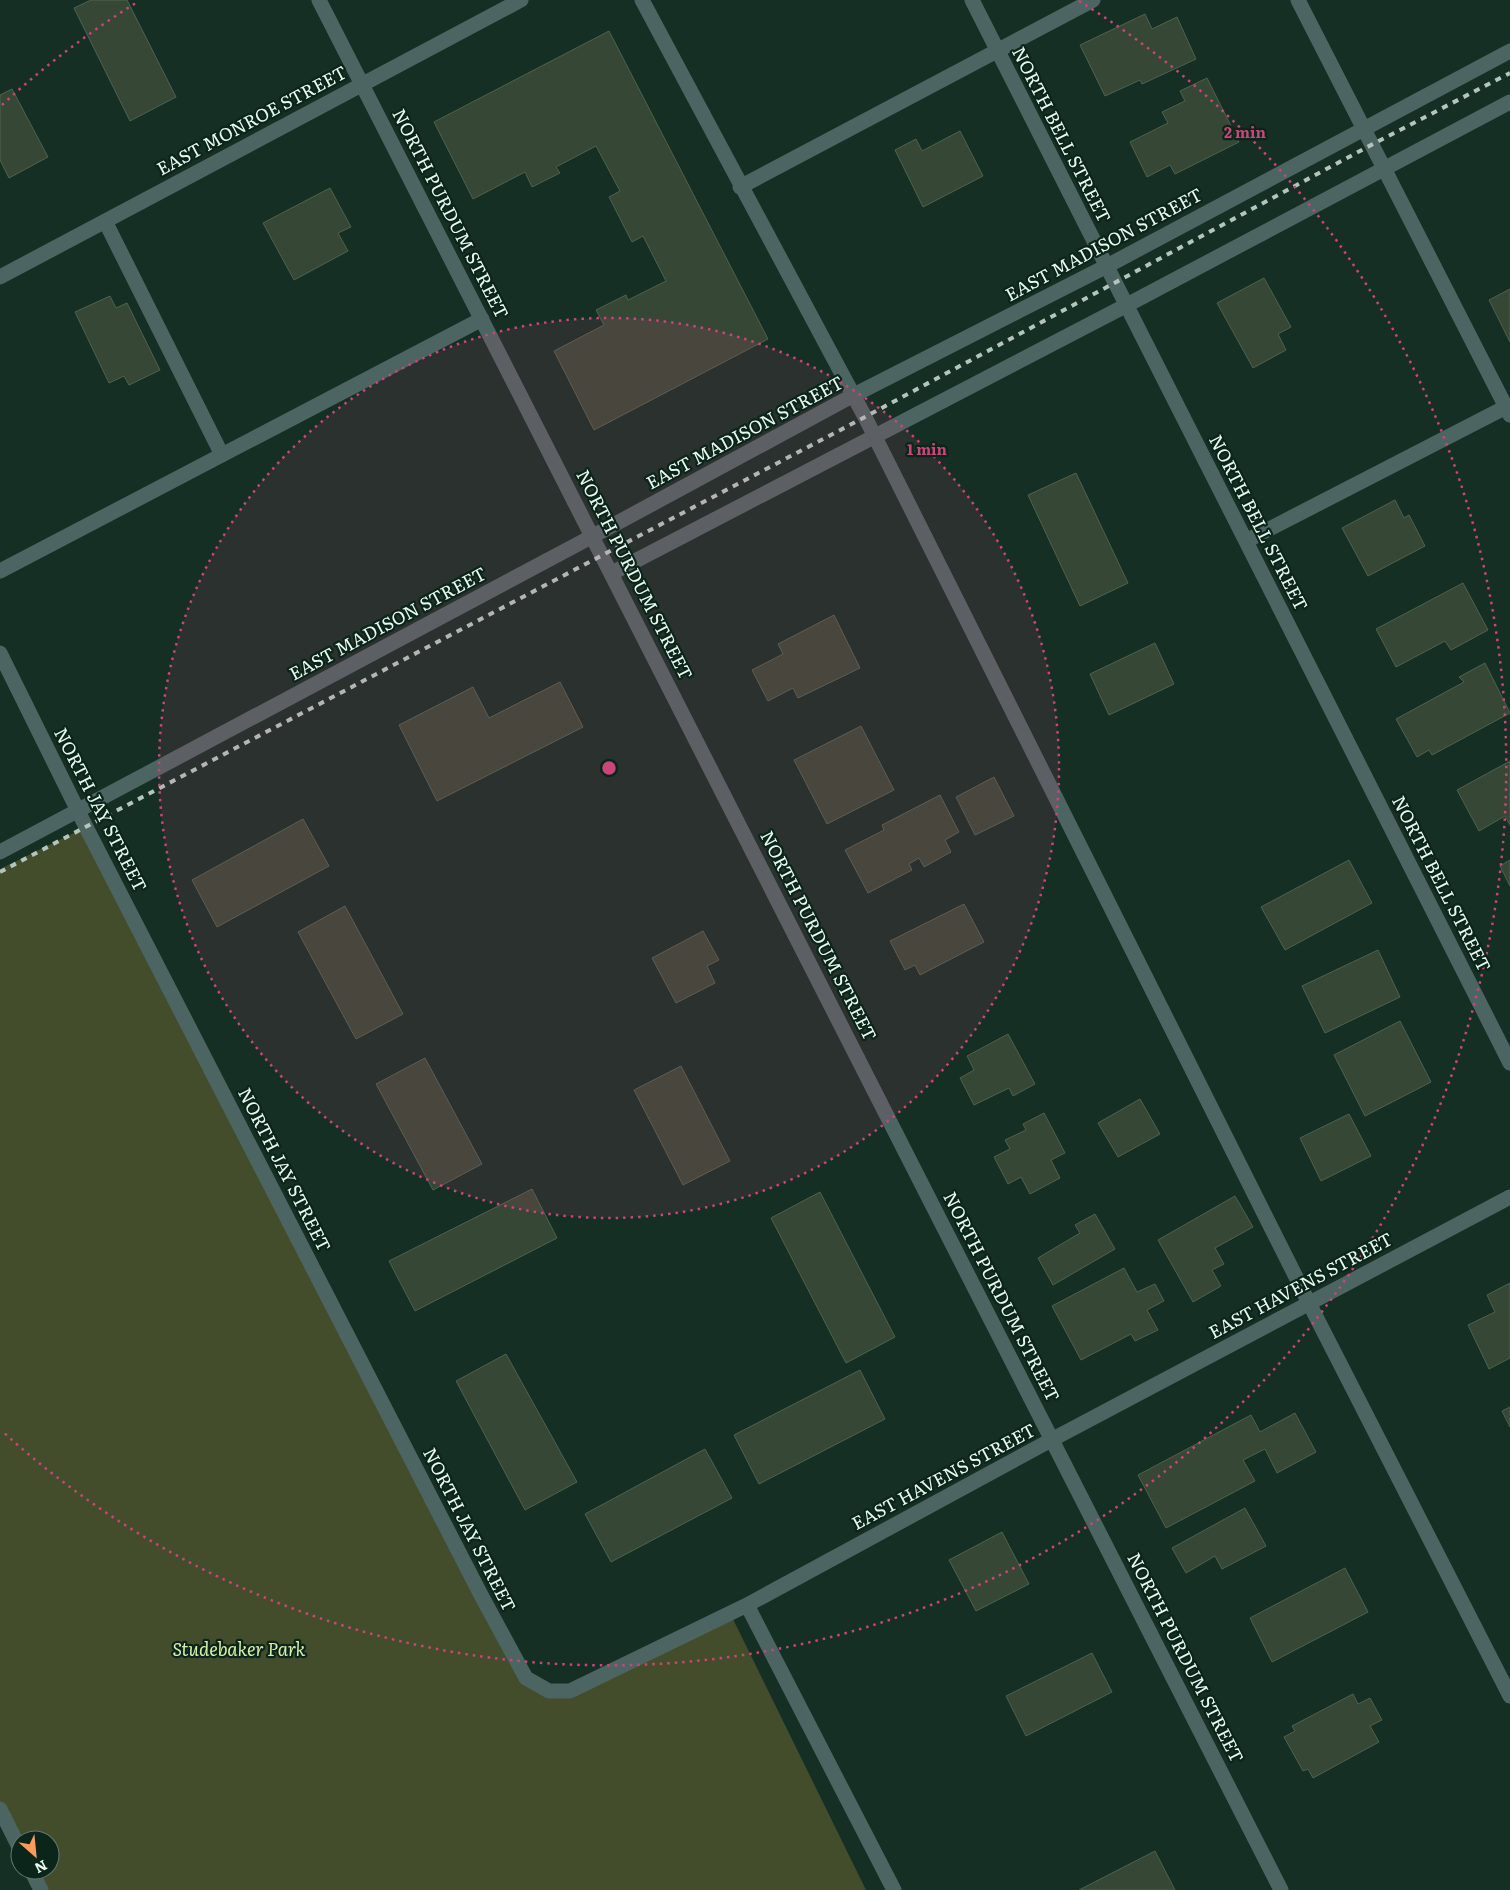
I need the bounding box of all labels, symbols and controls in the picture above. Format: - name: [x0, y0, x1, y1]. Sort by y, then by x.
- street label: NORTH BELL STREET: [1006, 42, 1118, 227]
- street label: EAST MONROE STREET: [151, 58, 351, 181]
- street label: NORTH PURDUM STREET: [386, 103, 516, 323]
- text: 2 min: [1224, 120, 1267, 143]
- street label: EAST MADISON STREET: [1000, 180, 1207, 307]
- street label: EAST MADISON STREET: [641, 368, 848, 495]
- street label: NORTH BELL STREET: [1203, 430, 1315, 615]
- text: 1 min: [907, 437, 948, 460]
- street label: NORTH PURDUM STREET: [570, 464, 700, 684]
- street label: EAST MADISON STREET: [284, 559, 491, 686]
- street label: NORTH JAY STREET: [48, 723, 154, 896]
- centre of rings: [600, 759, 618, 777]
- street label: NORTH BELL STREET: [1386, 791, 1498, 976]
- street label: NORTH PURDUM STREET: [754, 825, 884, 1045]
- street label: NORTH JAY STREET: [232, 1083, 338, 1256]
- street label: NORTH PURDUM STREET: [937, 1186, 1067, 1406]
- street label: EAST HAVENS STREET: [1203, 1225, 1397, 1345]
- street label: EAST HAVENS STREET: [846, 1416, 1040, 1536]
- street label: NORTH JAY STREET: [417, 1443, 523, 1616]
- street label: NORTH PURDUM STREET: [1121, 1547, 1251, 1767]
- park label: Studebaker Park: [173, 1635, 306, 1662]
- north arrow: [10, 1830, 60, 1880]
- text: N: [31, 1856, 51, 1879]

